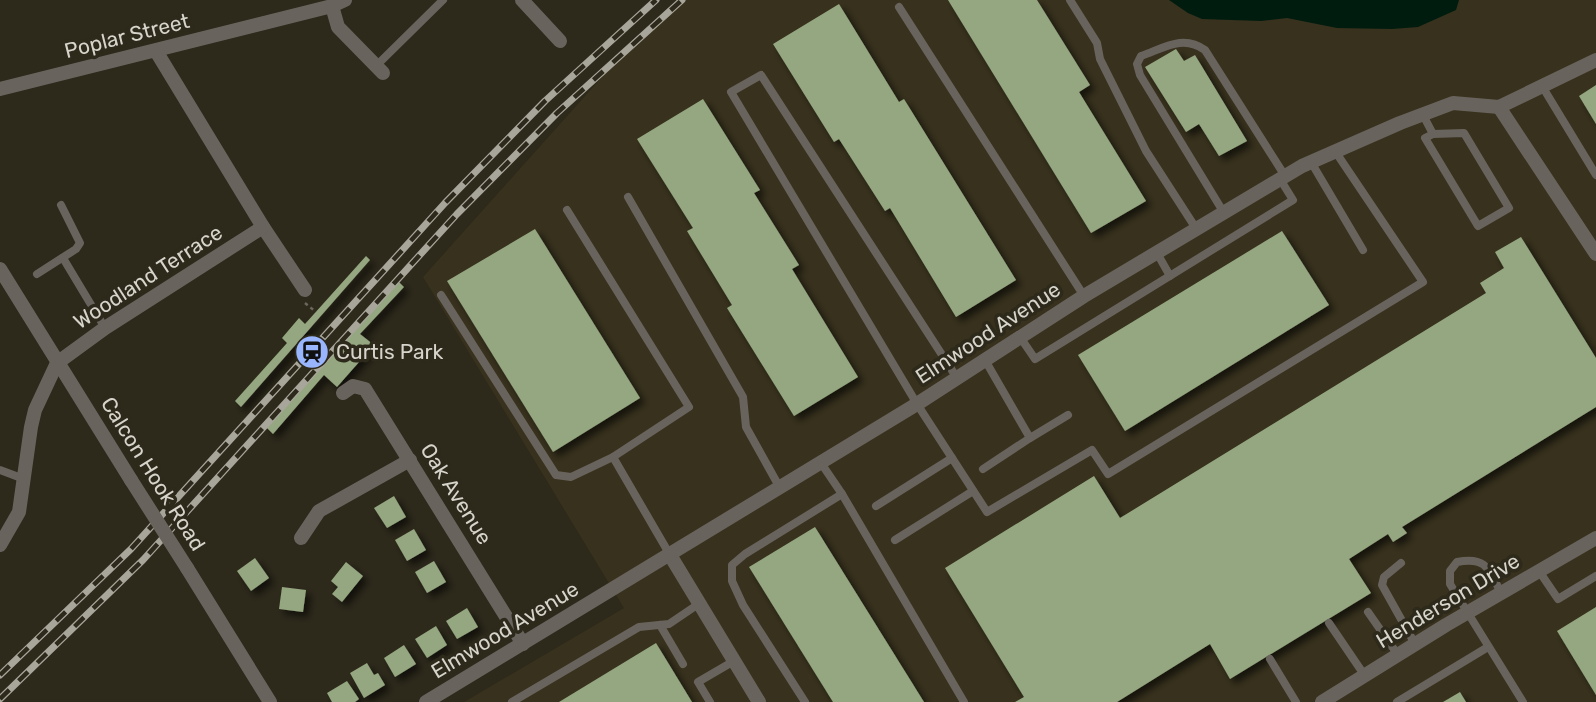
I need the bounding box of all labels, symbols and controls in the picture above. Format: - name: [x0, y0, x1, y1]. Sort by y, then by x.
- street label: Poplar Street: [62, 8, 192, 63]
- street label: Woodland Terrace: [69, 219, 227, 334]
- street label: Elmwood Avenue: [911, 276, 1065, 389]
- station icon: Curtis Park: [293, 333, 331, 371]
- place label: Curtis Park: [336, 339, 444, 364]
- street label: Calcon Hook Road: [96, 392, 211, 555]
- street label: Oak Avenue: [415, 439, 497, 549]
- street label: Henderson Drive: [1371, 548, 1524, 653]
- street label: Elmwood Avenue: [426, 576, 583, 683]

